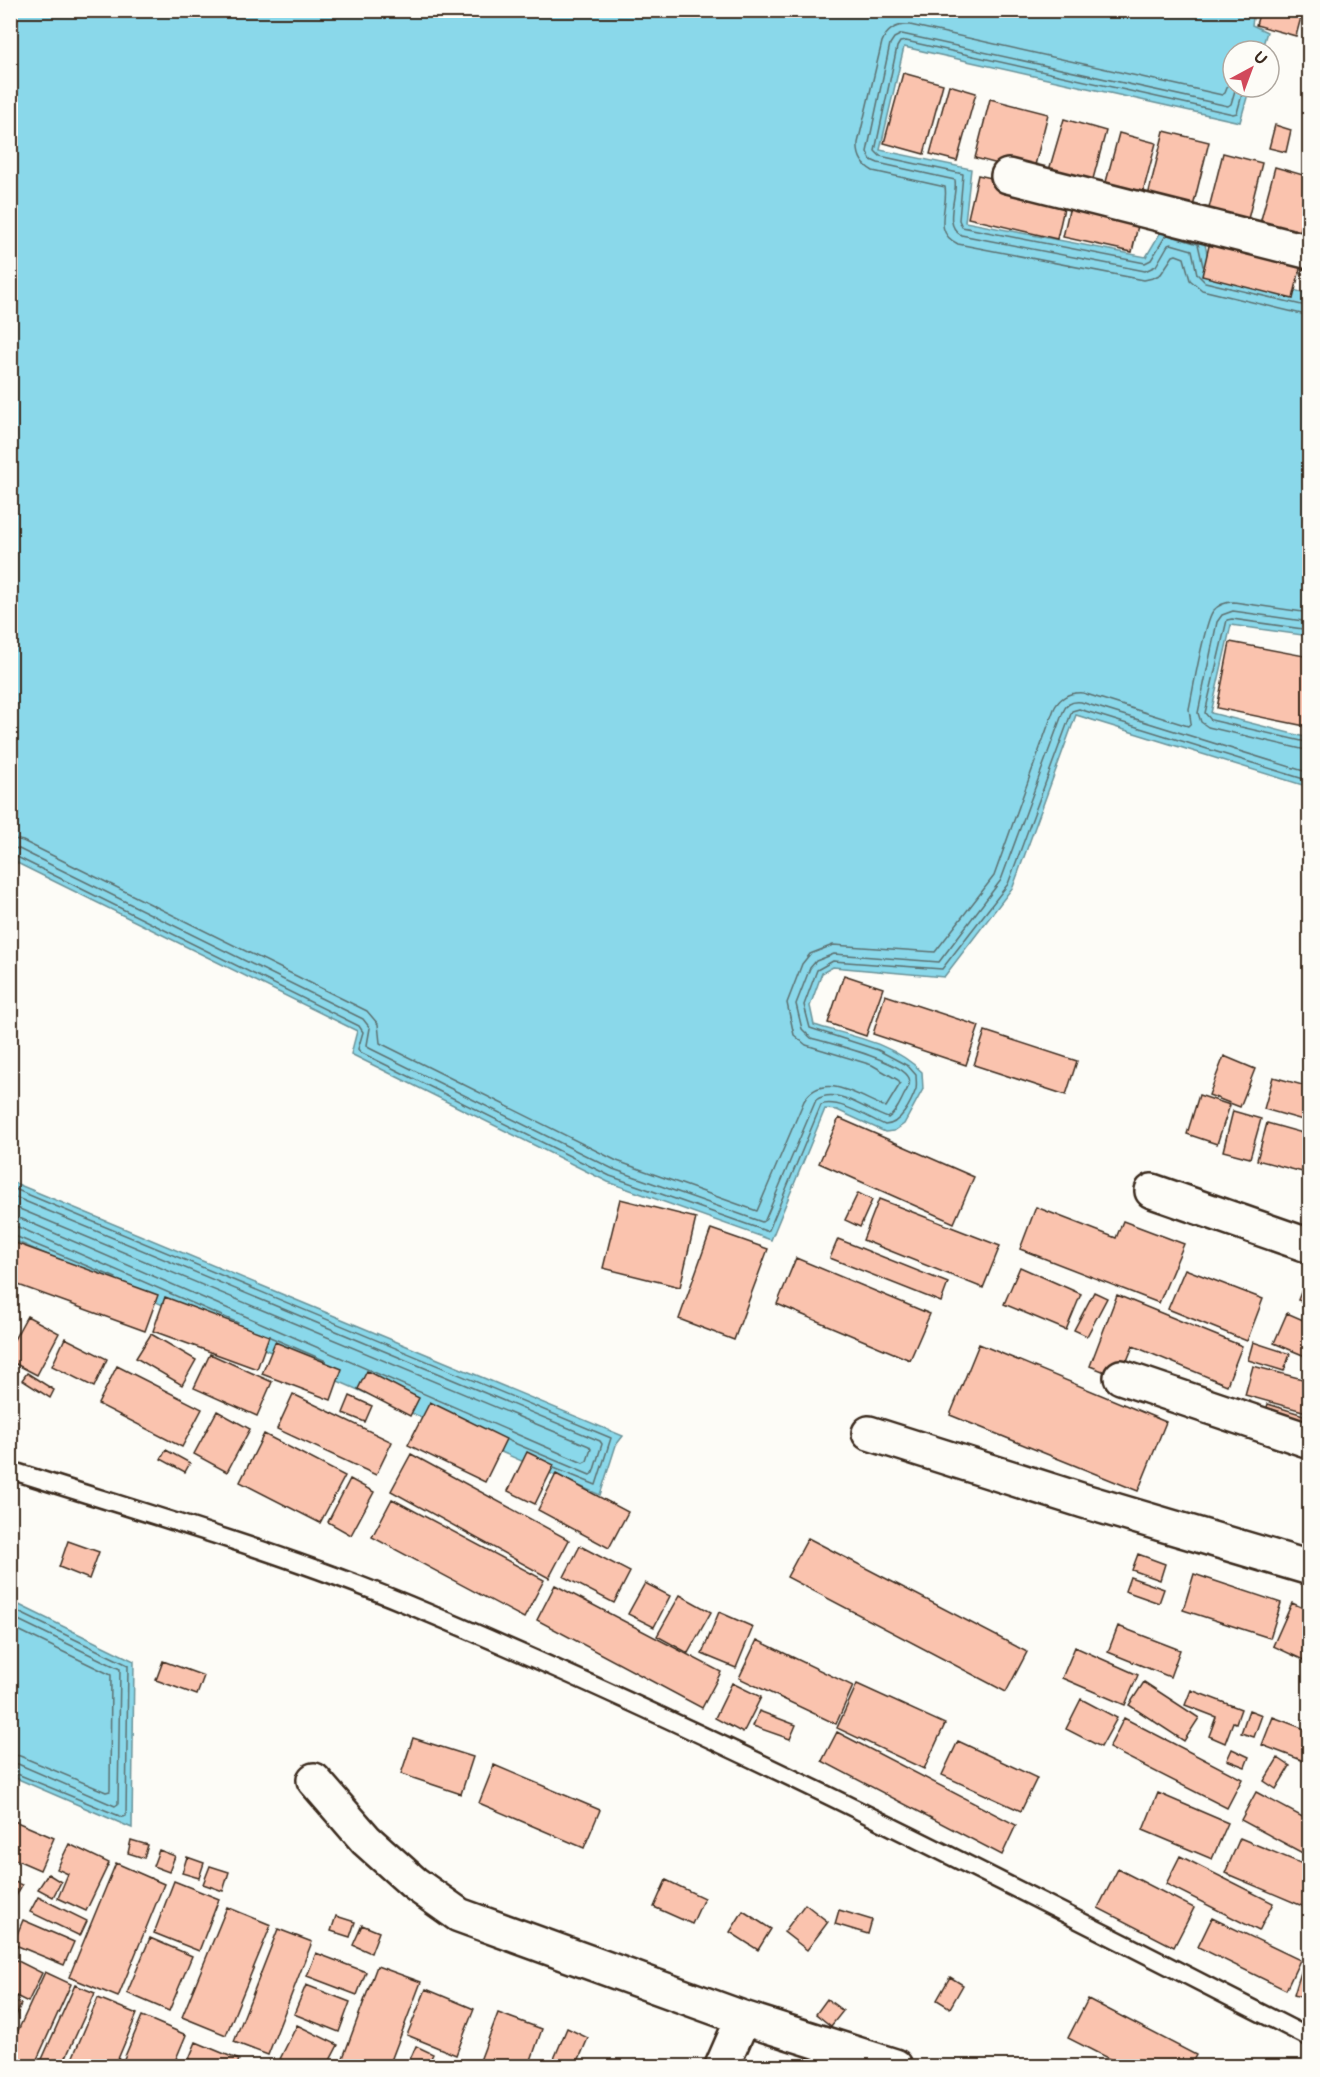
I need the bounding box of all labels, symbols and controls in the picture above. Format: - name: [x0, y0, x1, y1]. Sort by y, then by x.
- north arrow: [1221, 39, 1281, 99]
- text: U: [1249, 48, 1270, 70]

